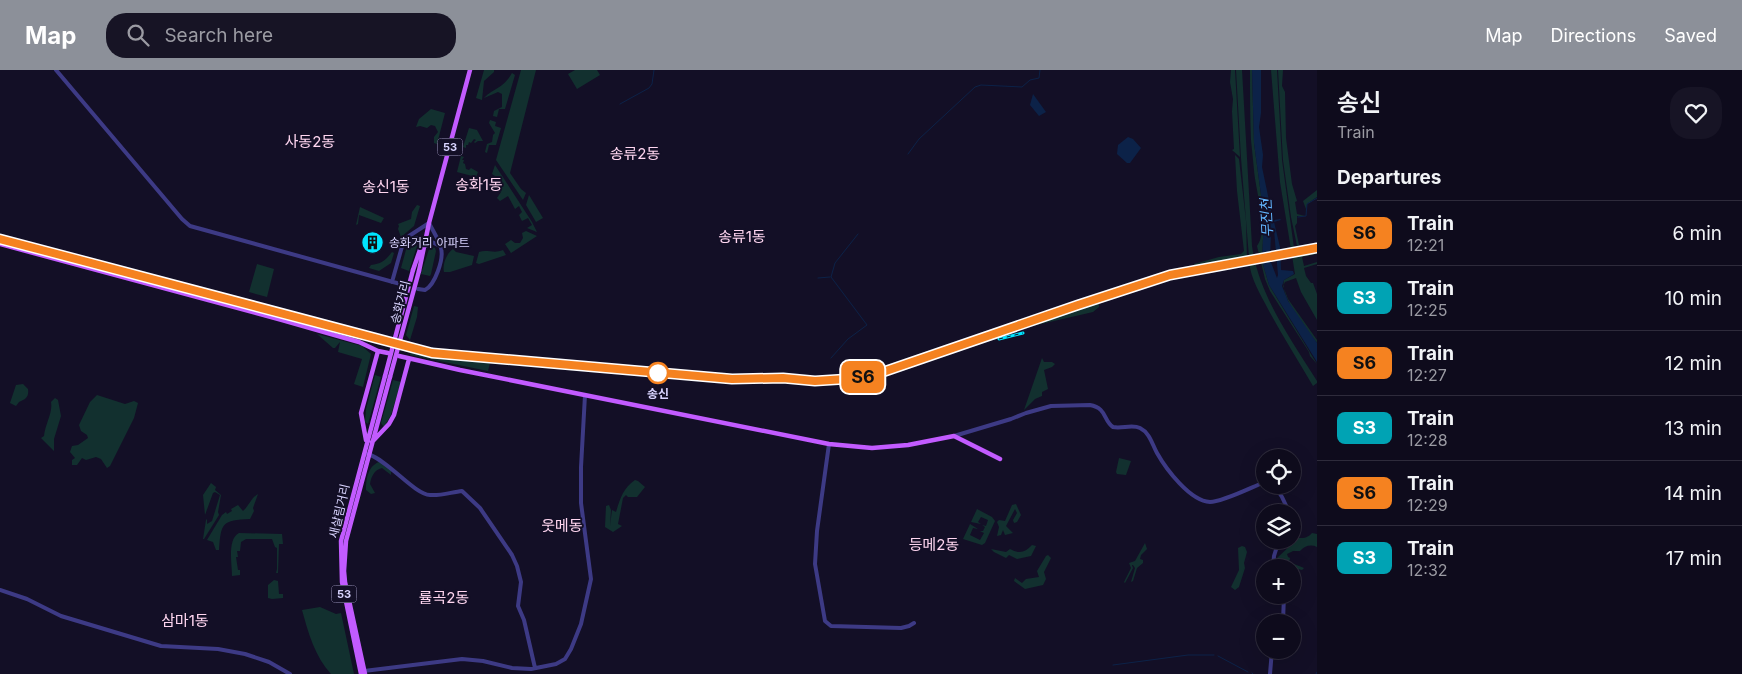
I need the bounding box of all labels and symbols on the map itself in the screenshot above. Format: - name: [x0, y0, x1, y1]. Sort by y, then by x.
- district label: 사동2동: [285, 132, 335, 151]
- road number: 53: [438, 138, 462, 156]
- district label: 송류2동: [610, 144, 660, 163]
- district label: 송화1동: [455, 175, 503, 194]
- district label: 송신1동: [362, 177, 410, 196]
- water label: 무진천: [1256, 197, 1275, 238]
- district label: 송류1동: [718, 227, 766, 246]
- building icon: 송화거리 아파트: [361, 230, 385, 254]
- place label: 송화거리 아파트: [389, 235, 470, 250]
- street label: 송화거리: [387, 279, 413, 325]
- line badge: S6: [840, 361, 886, 393]
- marker: 송신: [647, 362, 669, 384]
- place label: 송신: [647, 386, 669, 401]
- street label: 새살림거리: [325, 482, 353, 540]
- district label: 웃메동: [541, 516, 583, 535]
- district label: 등메2동: [909, 535, 959, 554]
- road number: 53: [332, 586, 356, 602]
- district label: 률곡2동: [419, 588, 469, 607]
- district label: 삼마1동: [161, 611, 209, 630]

